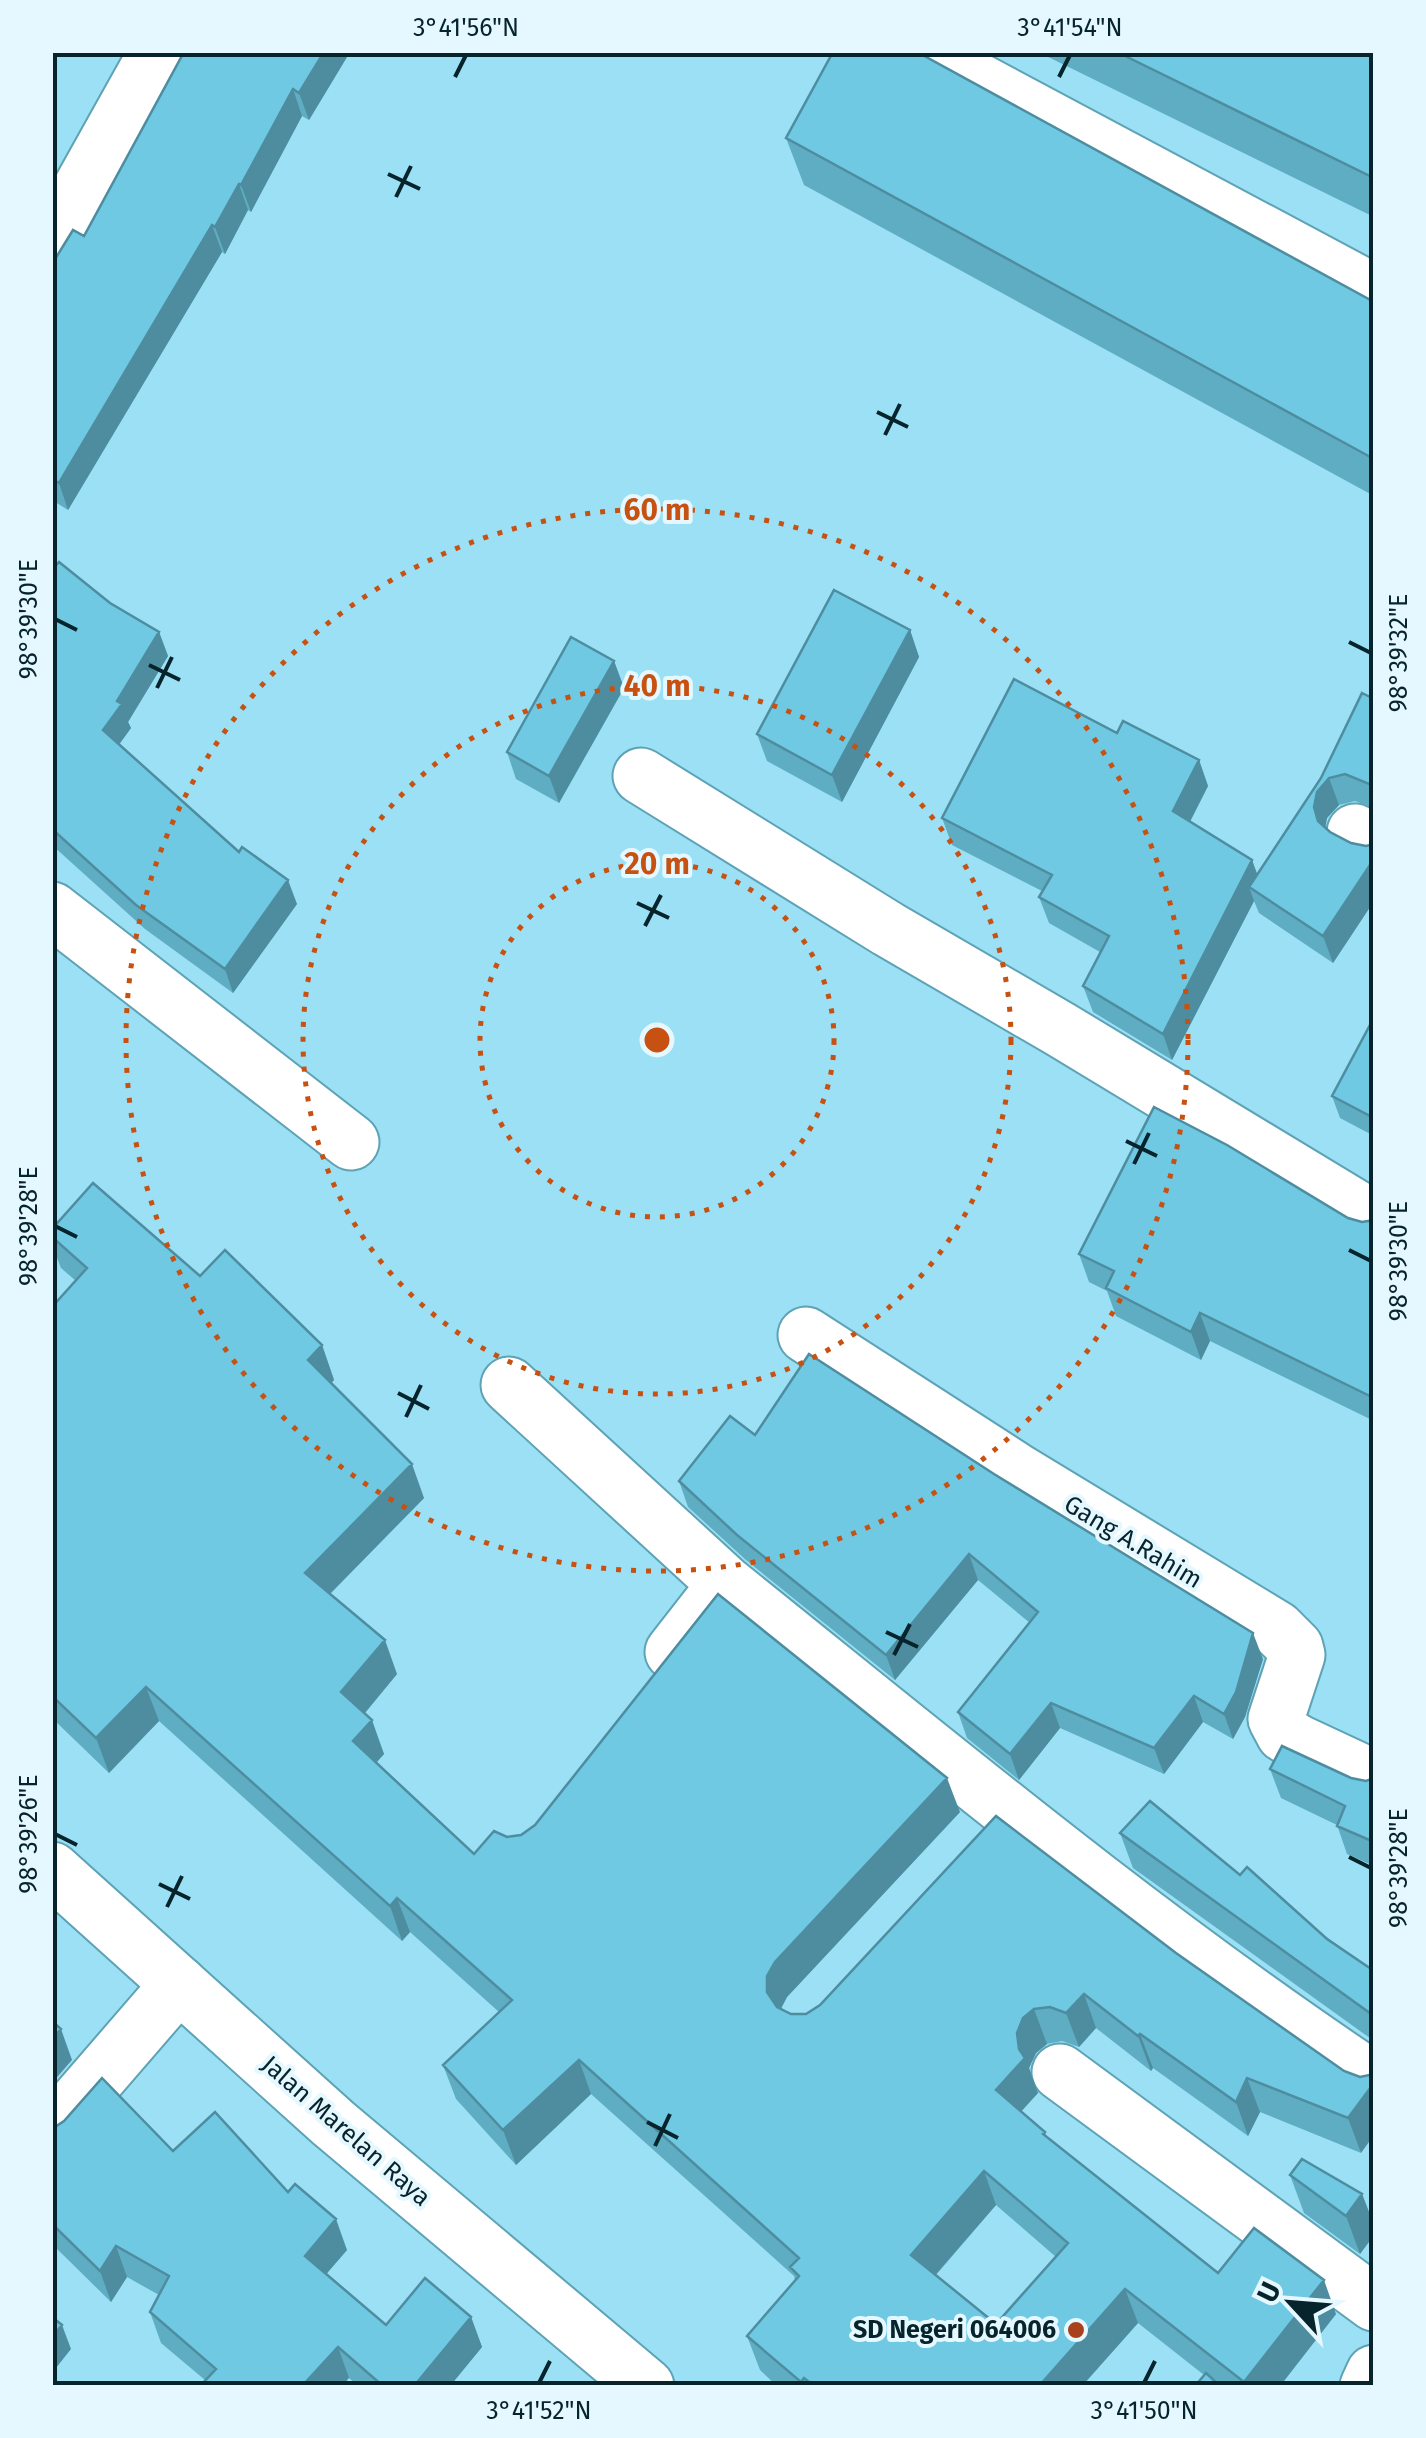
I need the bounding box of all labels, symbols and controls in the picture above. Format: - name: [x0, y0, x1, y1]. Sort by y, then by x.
- text: 3°41'56"N: [413, 13, 519, 43]
- text: 3°41'54"N: [1017, 13, 1123, 43]
- text: 60 m: [624, 492, 690, 528]
- text: 98°39'30"E: [14, 559, 44, 679]
- text: 98°39'32"E: [1384, 594, 1414, 712]
- text: 40 m: [624, 668, 690, 704]
- text: 20 m: [624, 846, 690, 882]
- centre of rings: [639, 1022, 675, 1058]
- text: 98°39'28"E: [14, 1166, 44, 1286]
- text: 98°39'30"E: [1384, 1201, 1414, 1321]
- street label: Gang A.Rahim: [1059, 1489, 1207, 1595]
- text: 98°39'26"E: [14, 1774, 44, 1894]
- text: 98°39'28"E: [1384, 1808, 1414, 1928]
- street label: Jalan Marelan Raya: [255, 2049, 437, 2213]
- north arrow: [1241, 2253, 1341, 2353]
- text: U: [1250, 2277, 1288, 2308]
- place label: SD Negeri 064006: [853, 2315, 1056, 2345]
- marker: SD Negeri 064006: [1065, 2319, 1087, 2341]
- text: 3°41'52"N: [486, 2396, 592, 2426]
- text: 3°41'50"N: [1091, 2396, 1197, 2426]

